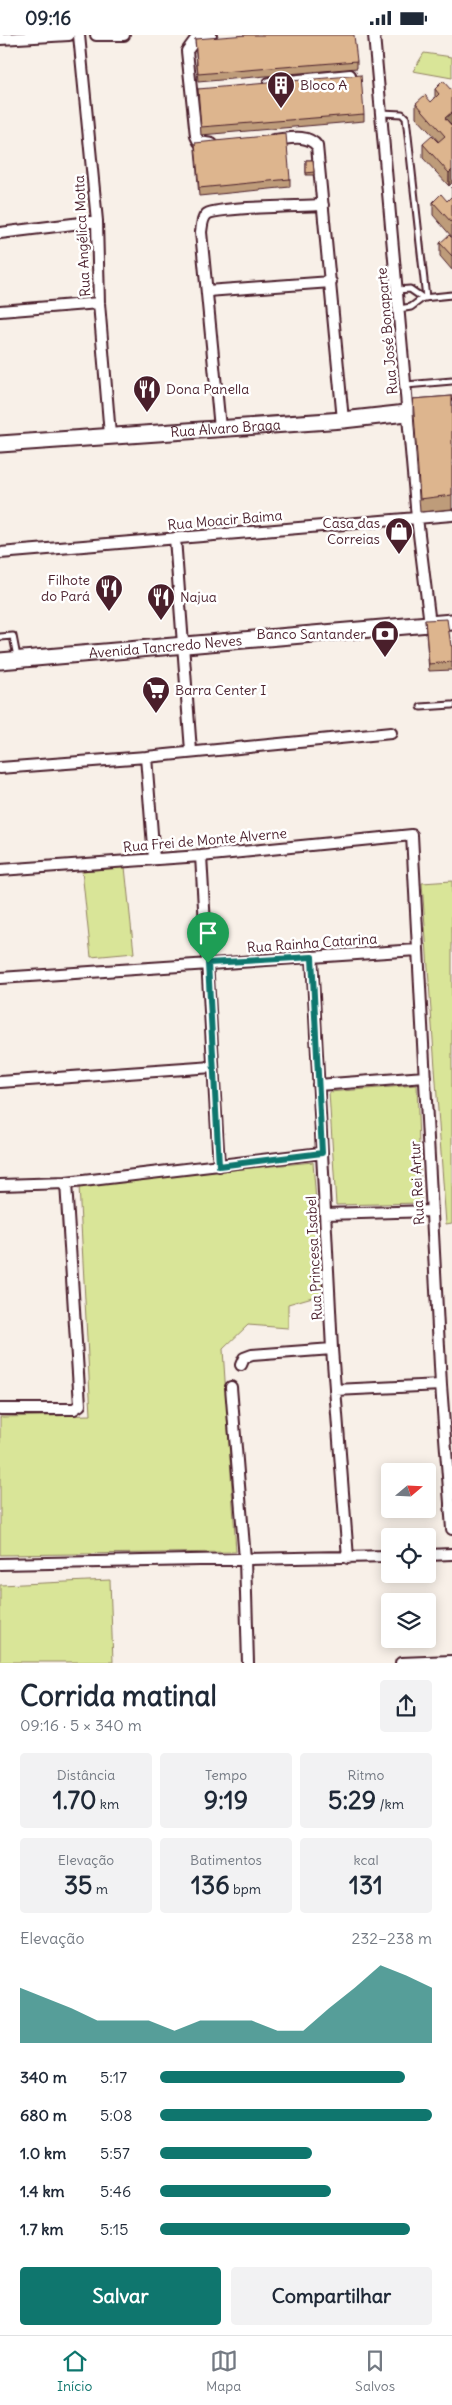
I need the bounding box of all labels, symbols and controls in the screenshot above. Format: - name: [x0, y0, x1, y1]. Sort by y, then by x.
- text: 09:16: [25, 6, 71, 30]
- building icon: Bloco A: [266, 70, 296, 109]
- place label: Bloco A: [300, 76, 347, 94]
- street label: Rua Angélica Motta: [70, 175, 94, 297]
- street label: Rua José Bonaparte: [372, 267, 402, 395]
- restaurant icon: Dona Panella: [132, 374, 162, 413]
- place label: Dona Panella: [166, 380, 249, 398]
- street label: Rua Álvaro Braga: [170, 415, 281, 441]
- street label: Rua Moacir Baima: [167, 506, 283, 534]
- place label: Casa das Correias: [323, 514, 380, 548]
- shop icon: Casa das Correias: [384, 516, 414, 555]
- place label: Filhote do Pará: [41, 571, 90, 605]
- restaurant icon: Filhote do Pará: [94, 573, 124, 612]
- restaurant icon: Najua: [146, 582, 176, 621]
- place label: Najua: [180, 588, 217, 606]
- bank icon: Banco Santander: [370, 619, 400, 658]
- place label: Banco Santander: [257, 625, 366, 643]
- street label: Avenida Tancredo Neves: [88, 631, 243, 662]
- supermarket icon: Barra Center I: [141, 675, 171, 714]
- place label: Barra Center I: [175, 681, 266, 699]
- street label: Rua Frei de Monte Alverne: [122, 824, 288, 856]
- pin: [187, 912, 229, 963]
- icon: arrive: [194, 919, 222, 947]
- street label: Rua Rainha Catarina: [246, 929, 378, 957]
- street label: Rua Rei Artur: [406, 1140, 428, 1226]
- street label: Rua Princesa Isabel: [302, 1195, 326, 1321]
- north arrow: [381, 1463, 436, 1517]
- map controls: [381, 1463, 436, 1648]
- button: locate: [381, 1528, 436, 1583]
- button: layers: [381, 1593, 436, 1648]
- text: Corrida matinal: [20, 1678, 217, 1714]
- button: share: [380, 1680, 432, 1732]
- text: 09:16 · 5 × 340 m: [20, 1715, 142, 1735]
- text: Distância: [57, 1766, 115, 1784]
- text: Tempo: [205, 1766, 247, 1784]
- text: Ritmo: [348, 1766, 384, 1784]
- text: 1.70: [53, 1784, 97, 1816]
- text: 9:19: [204, 1784, 248, 1816]
- text: 5:29: [328, 1784, 376, 1816]
- text: km: [97, 1795, 119, 1813]
- text: /km: [376, 1795, 404, 1813]
- text: Elevação: [58, 1851, 114, 1869]
- text: Batimentos: [190, 1851, 262, 1869]
- text: kcal: [353, 1851, 379, 1869]
- text: 35: [64, 1869, 92, 1901]
- text: 136: [191, 1869, 230, 1901]
- text: 131: [349, 1869, 383, 1901]
- text: m: [92, 1880, 108, 1898]
- text: bpm: [230, 1880, 261, 1898]
- text: Elevação: [20, 1928, 84, 1948]
- text: 232–238 m: [351, 1928, 432, 1948]
- text: 340 m: [20, 2067, 67, 2087]
- text: 5:17: [100, 2067, 127, 2087]
- text: 680 m: [20, 2105, 67, 2125]
- text: 5:08: [100, 2105, 133, 2125]
- text: 1.0 km: [20, 2143, 66, 2163]
- text: 5:57: [100, 2143, 130, 2163]
- text: 1.4 km: [20, 2181, 65, 2201]
- text: 5:46: [100, 2181, 131, 2201]
- text: 1.7 km: [20, 2219, 64, 2239]
- text: 5:15: [100, 2219, 128, 2239]
- button: Salvar: [20, 2267, 221, 2325]
- button: Compartilhar: [231, 2267, 432, 2325]
- tab: Início: [57, 2347, 92, 2395]
- tab: Mapa: [206, 2347, 241, 2395]
- tab: Salvos: [355, 2347, 395, 2395]

